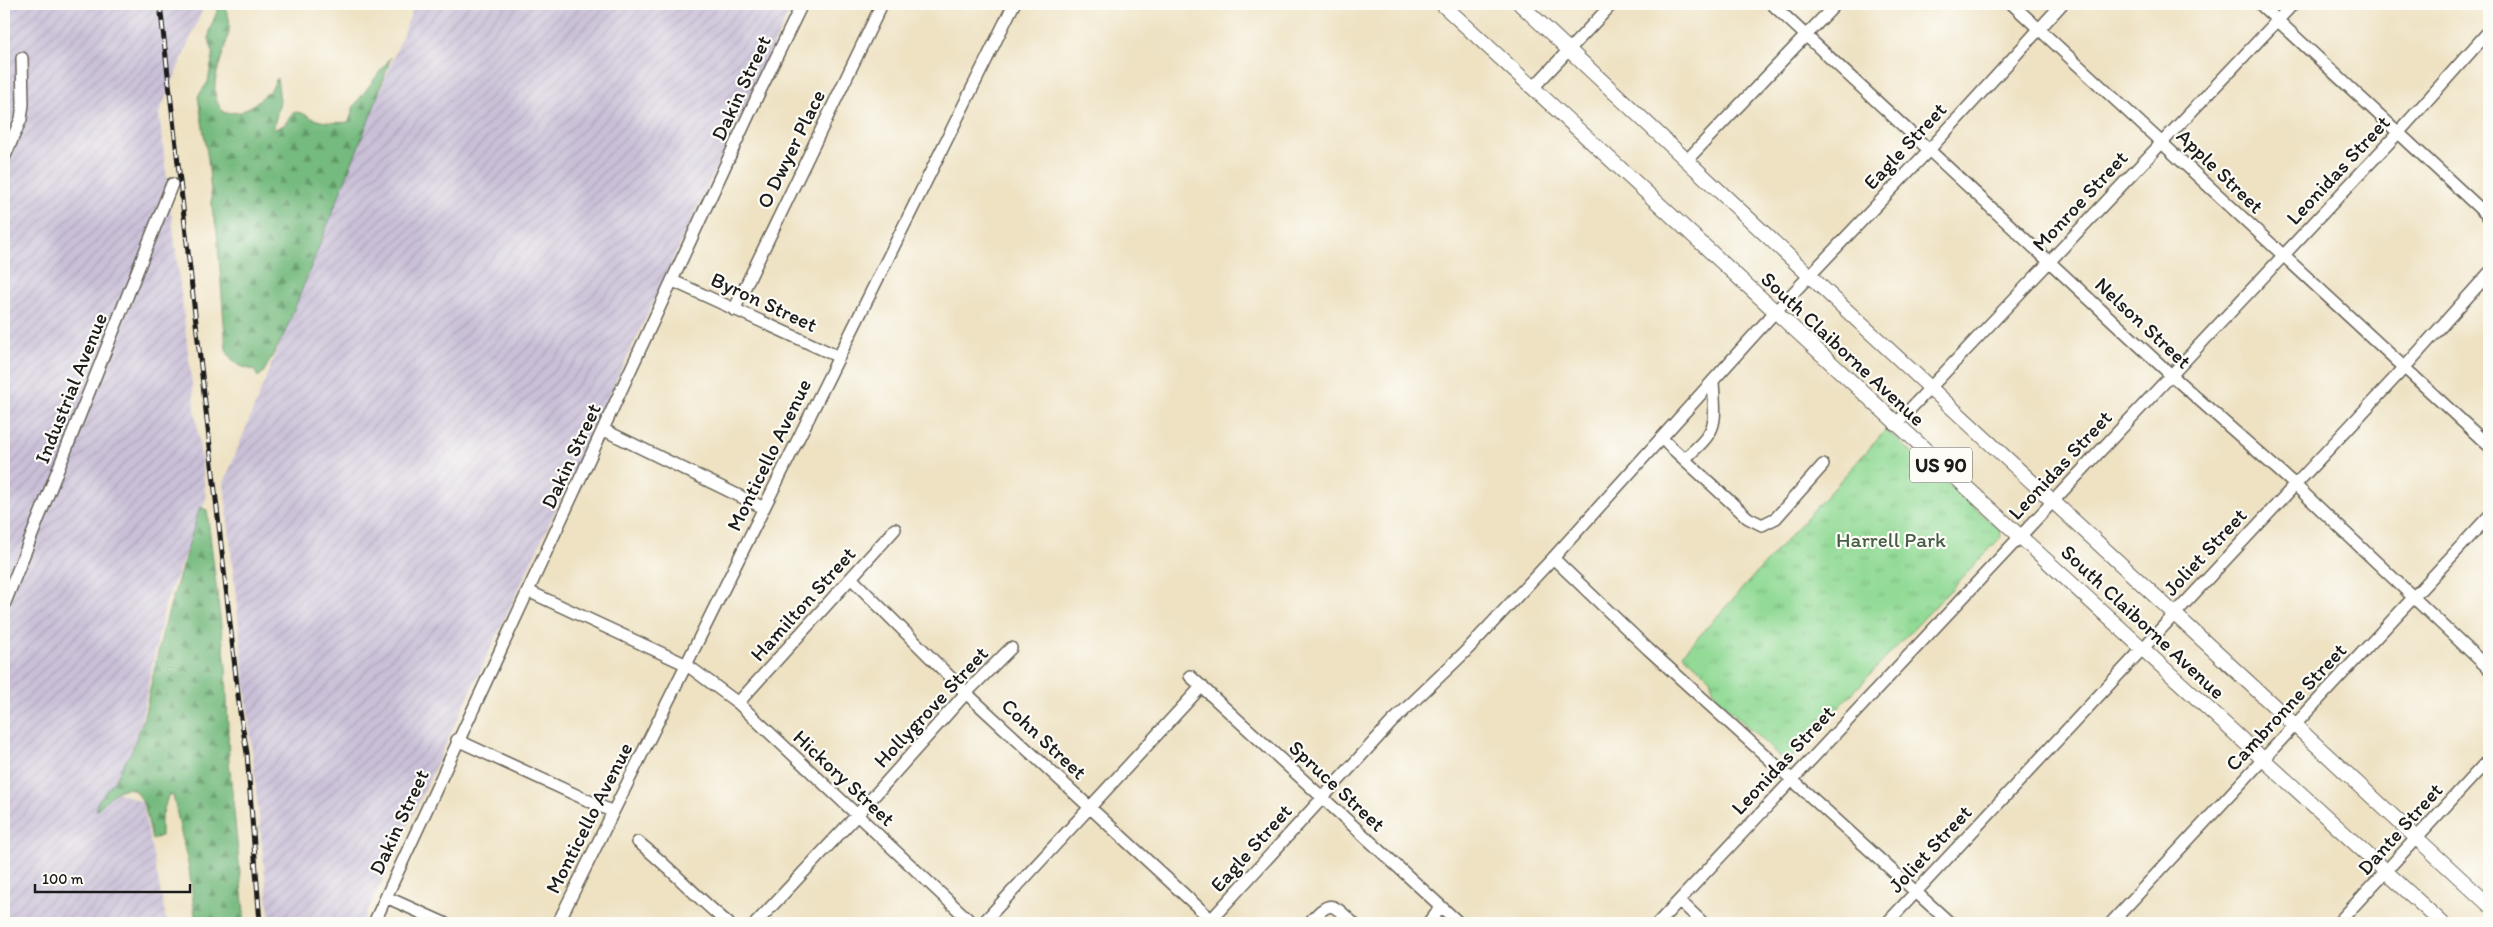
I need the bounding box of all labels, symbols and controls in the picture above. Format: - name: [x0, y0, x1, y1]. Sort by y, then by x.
- street label: Dakin Street: [705, 31, 776, 144]
- street label: O Dwyer Place: [751, 85, 830, 212]
- street label: Eagle Street: [1858, 97, 1951, 194]
- street label: Leonidas Street: [2281, 110, 2395, 230]
- street label: Apple Street: [2172, 123, 2269, 218]
- street label: Monroe Street: [2027, 145, 2133, 256]
- street label: Byron Street: [707, 266, 821, 337]
- street label: South Claiborne Avenue: [1756, 266, 1930, 431]
- street label: Nelson Street: [2090, 272, 2197, 374]
- street label: Industrial Avenue: [29, 309, 112, 467]
- street label: Monticello Avenue: [721, 375, 816, 535]
- street label: Dakin Street: [535, 399, 606, 512]
- street label: Leonidas Street: [2003, 405, 2117, 525]
- road number: US 90: [1910, 448, 1972, 482]
- street label: Joliet Street: [2158, 503, 2252, 601]
- park label: Harrell Park: [1836, 527, 1946, 552]
- street label: South Claiborne Avenue: [2056, 539, 2230, 704]
- street label: Hamilton Street: [745, 541, 861, 666]
- street label: Cambronne Street: [2220, 637, 2351, 776]
- street label: Hollygrove Street: [868, 641, 993, 772]
- street label: Cohn Street: [997, 693, 1092, 784]
- street label: Leonidas Street: [1726, 700, 1840, 820]
- street label: Hickory Street: [788, 724, 900, 831]
- street label: Spruce Street: [1284, 735, 1391, 837]
- street label: Monticello Avenue: [540, 738, 637, 898]
- street label: Dakin Street: [363, 765, 434, 878]
- street label: Dante Street: [2352, 777, 2448, 880]
- street label: Eagle Street: [1205, 798, 1297, 897]
- street label: Joliet Street: [1883, 800, 1977, 898]
- scale bar: [35, 862, 190, 894]
- text: 100 m: [42, 870, 84, 888]

